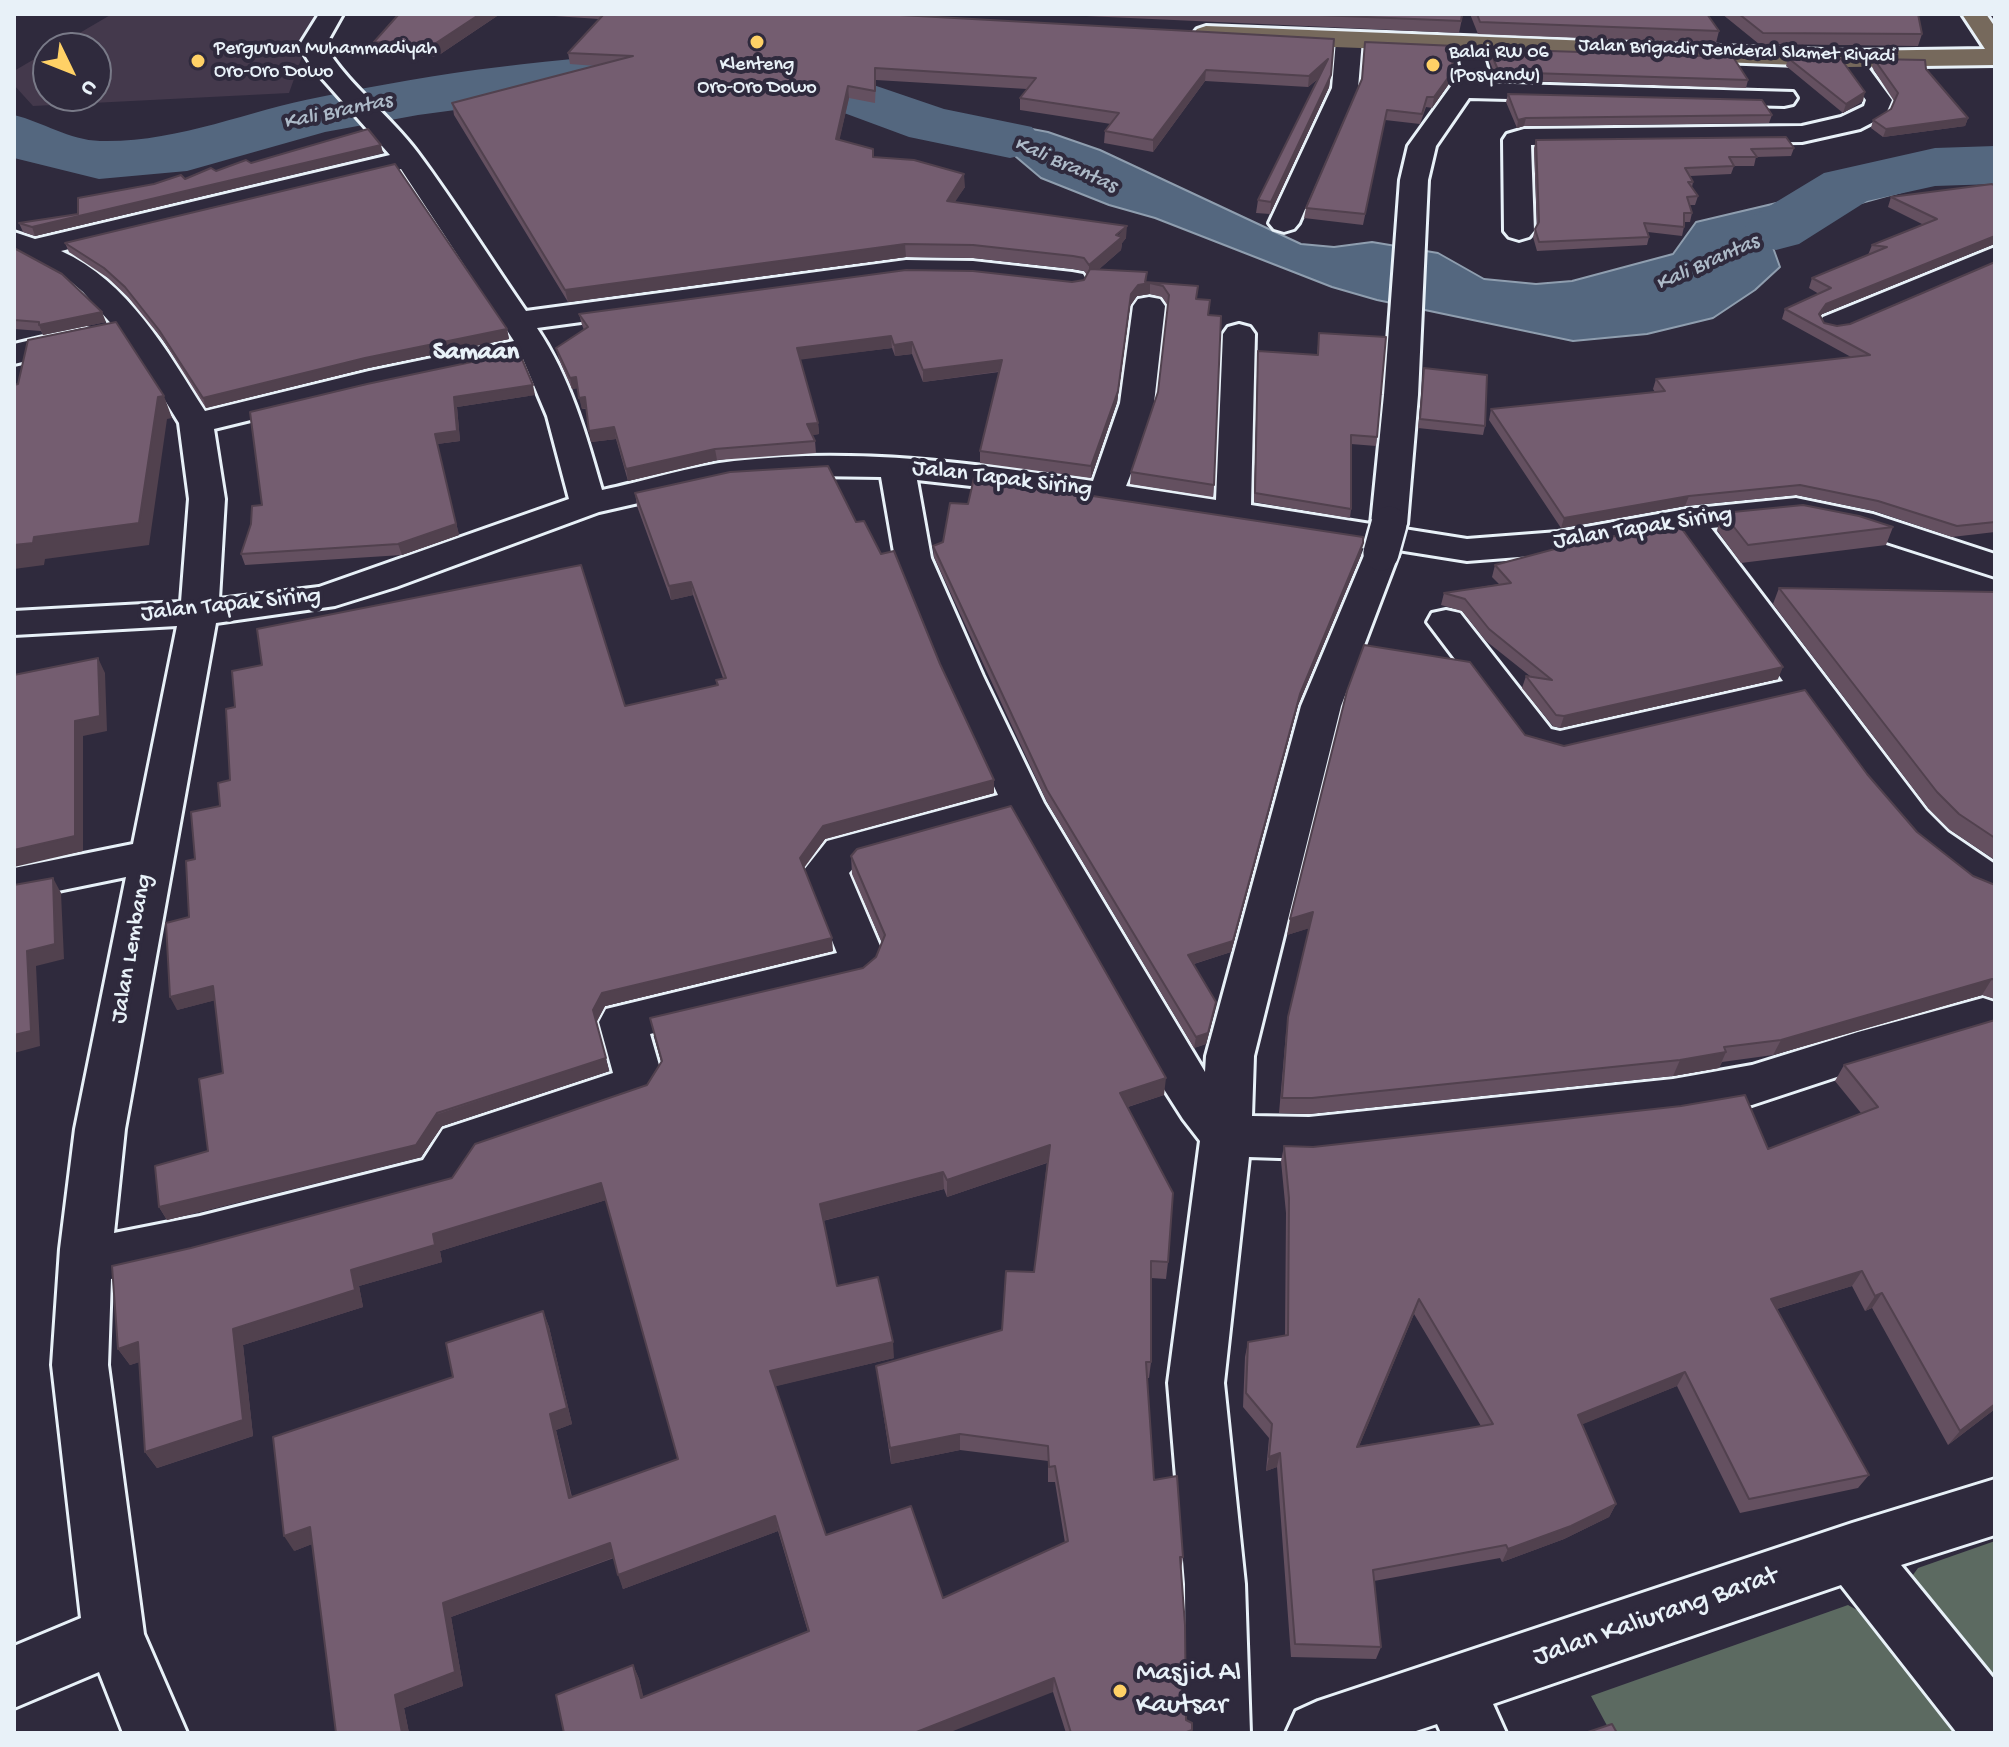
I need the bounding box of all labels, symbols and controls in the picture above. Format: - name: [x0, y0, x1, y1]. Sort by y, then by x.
- north arrow: [32, 32, 112, 112]
- marker: Klenteng Oro-Oro Dowo: [748, 33, 766, 51]
- street label: Jalan Brigadir Jenderal Slamet Riyadi: [1578, 34, 1896, 70]
- place label: Perguruan Muhammadiyah Oro-Oro Dowo: [214, 38, 437, 85]
- place label: Balai RW 06 (Posyandu): [1449, 42, 1549, 89]
- marker: Perguruan Muhammadiyah Oro-Oro Dowo: [189, 52, 207, 70]
- place label: Klenteng Oro-Oro Dowo: [697, 54, 817, 101]
- marker: Balai RW 06 (Posyandu): [1424, 56, 1442, 74]
- text: U: [74, 73, 102, 101]
- water label: Kali Brantas: [281, 89, 395, 137]
- water label: Kali Brantas: [1009, 132, 1121, 200]
- water label: Kali Brantas: [1652, 230, 1764, 298]
- district label: Samaan: [433, 338, 519, 370]
- street label: Jalan Tapak Siring: [910, 455, 1094, 505]
- street label: Jalan Tapak Siring: [1551, 501, 1735, 557]
- street label: Jalan Tapak Siring: [140, 582, 322, 630]
- street label: Jalan Lembang: [106, 872, 160, 1026]
- street label: Jalan Kaliurang Barat: [1529, 1560, 1783, 1676]
- place label: Masjid Al Kautsar: [1136, 1658, 1241, 1724]
- marker: Masjid Al Kautsar: [1111, 1682, 1129, 1700]

